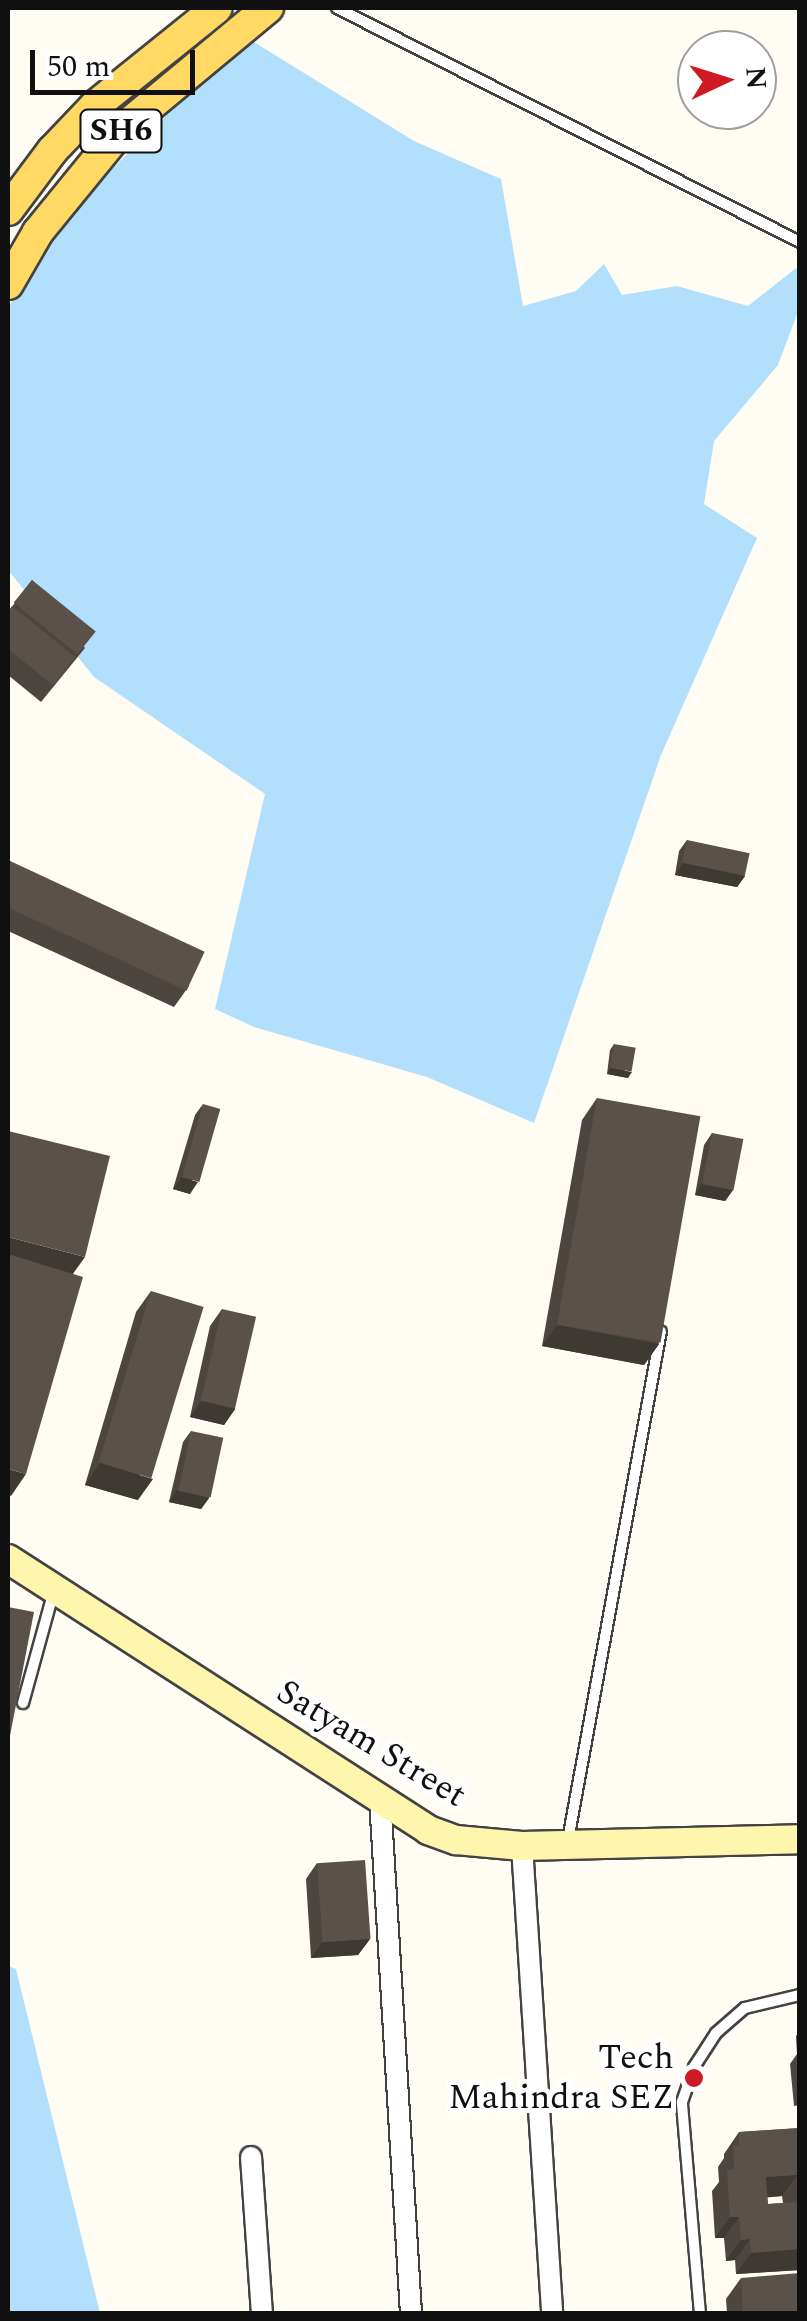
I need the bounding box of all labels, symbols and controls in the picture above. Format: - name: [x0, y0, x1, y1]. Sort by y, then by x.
- scale bar: [35, 30, 200, 92]
- north arrow: [677, 30, 777, 130]
- text: 50 m: [47, 44, 110, 90]
- text: N: [733, 65, 778, 91]
- road number: SH6: [78, 104, 164, 158]
- street label: Satyam Street: [269, 1671, 473, 1817]
- place label: Tech Mahindra SEZ: [448, 2037, 674, 2119]
- marker: Tech Mahindra SEZ: [683, 2067, 705, 2089]

